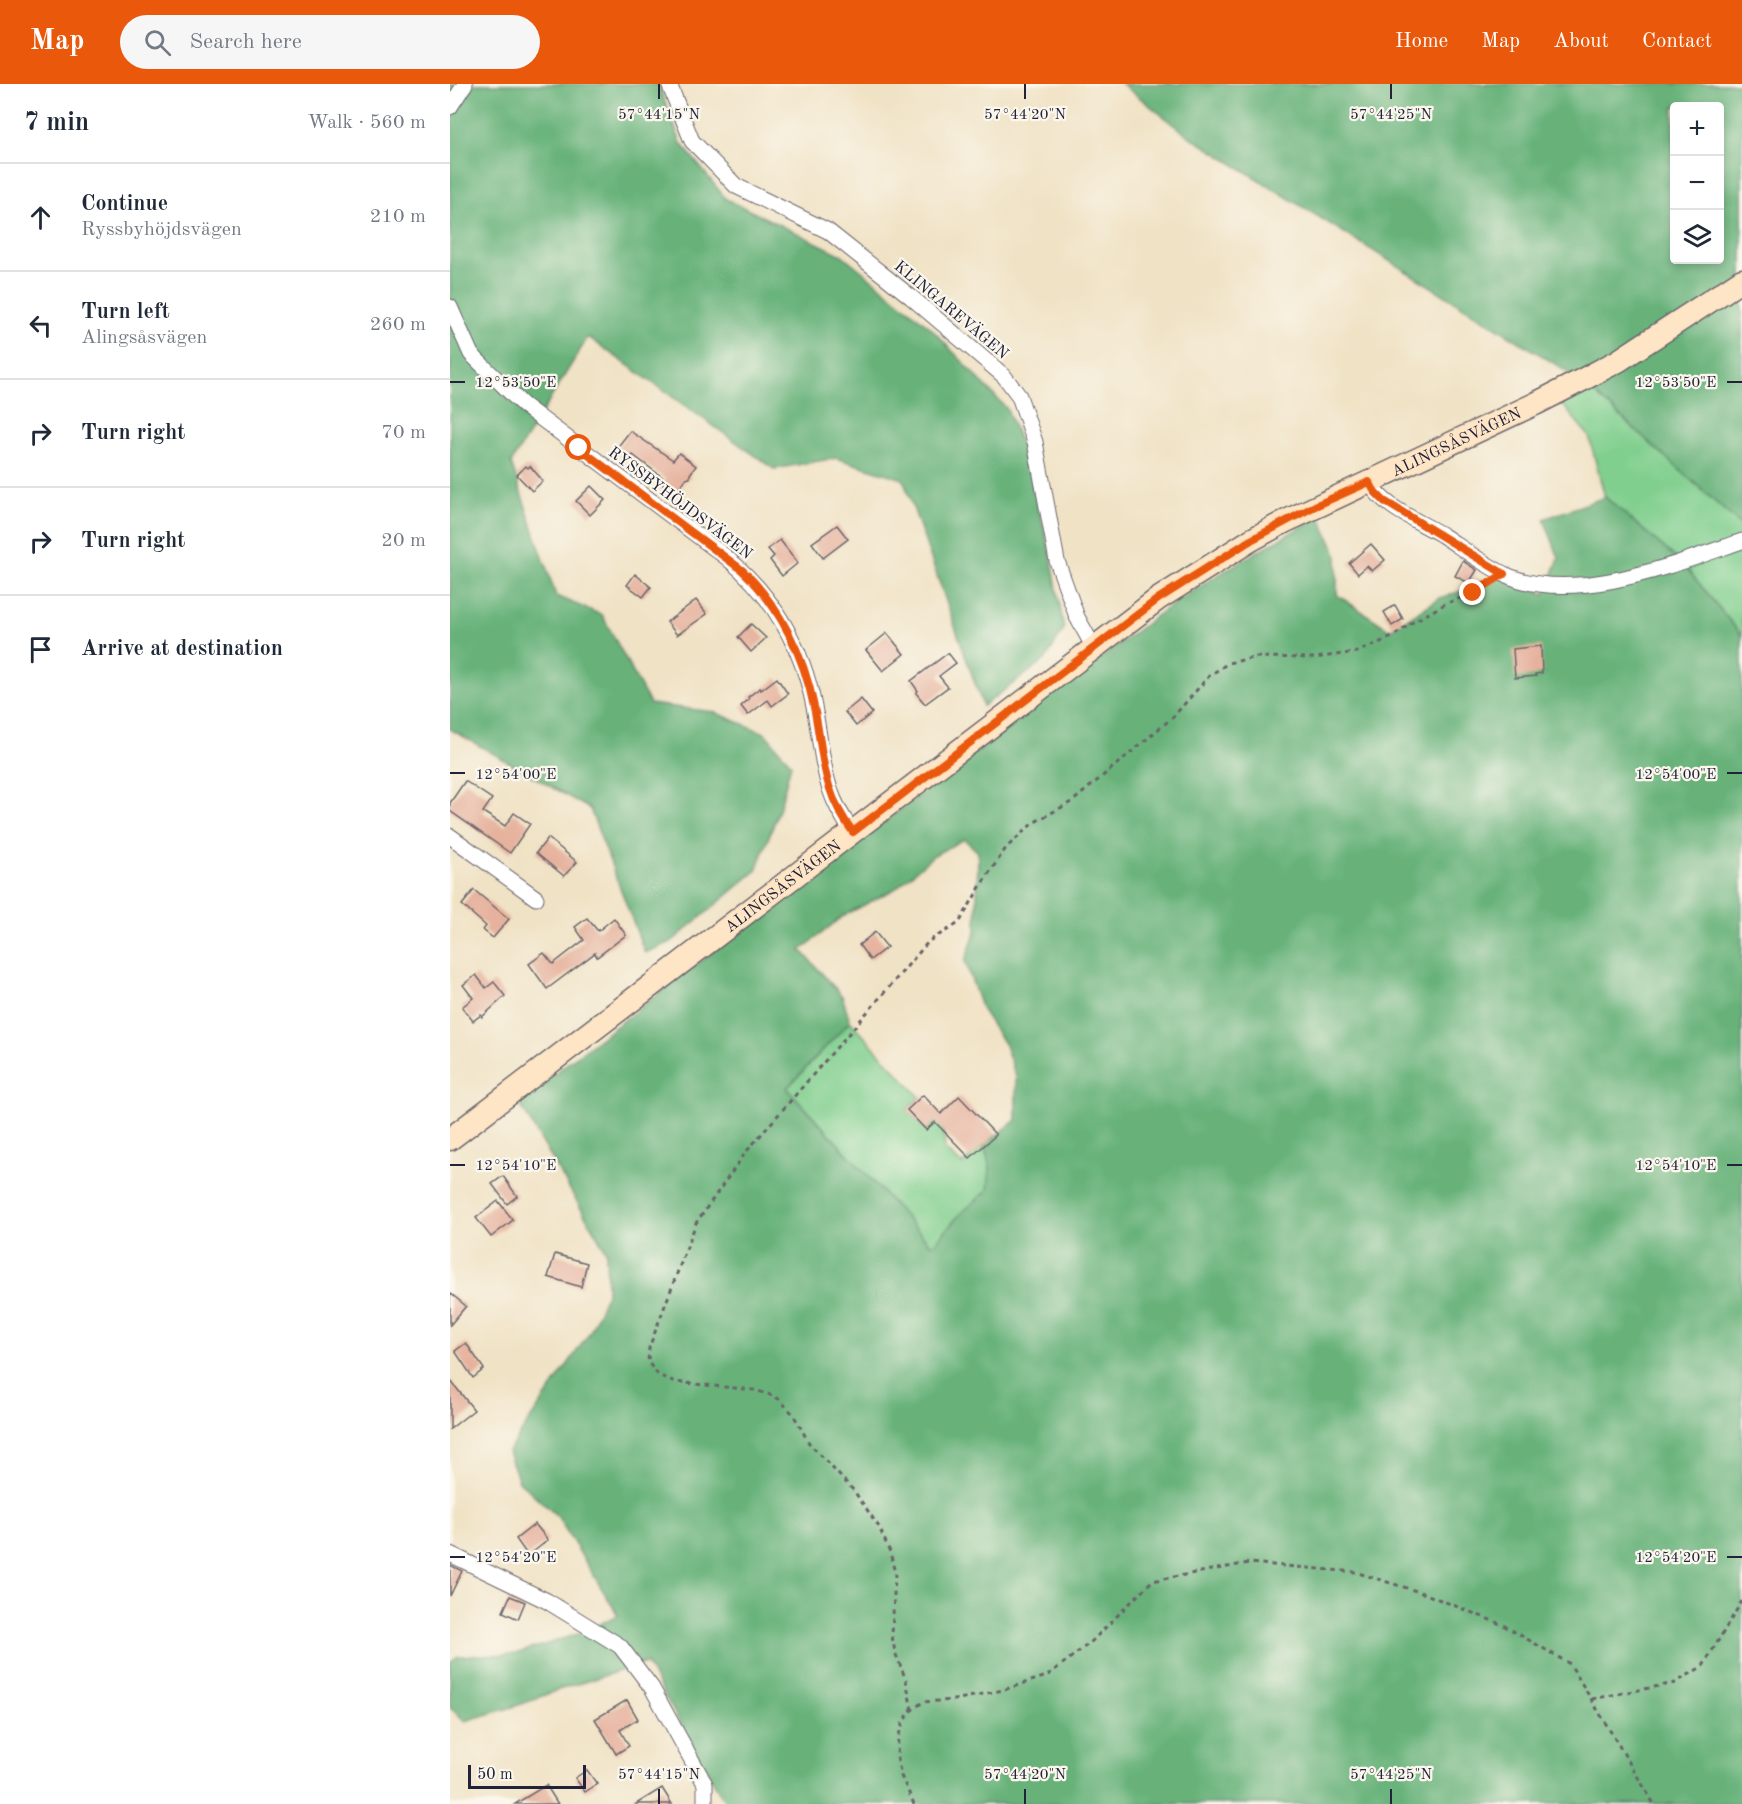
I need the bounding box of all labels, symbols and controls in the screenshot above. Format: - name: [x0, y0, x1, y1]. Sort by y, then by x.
- search box: [120, 15, 540, 69]
- icon: search: [141, 26, 174, 59]
- text: Map: [30, 28, 84, 56]
- text: Search here: [189, 31, 302, 53]
- text: Home: [1395, 31, 1448, 52]
- text: Map: [1481, 31, 1520, 52]
- text: About: [1553, 31, 1609, 52]
- text: Contact: [1642, 31, 1712, 52]
- map controls: [1670, 102, 1724, 264]
- button: +: [1670, 102, 1724, 156]
- text: 57°44'15"N: [618, 108, 700, 123]
- text: 57°44'20"N: [984, 108, 1066, 123]
- text: 57°44'25"N: [1350, 108, 1432, 123]
- text: 7 min: [24, 110, 89, 136]
- text: Walk · 560 m: [307, 113, 426, 133]
- button: −: [1670, 156, 1724, 210]
- text: Continue: [81, 193, 168, 215]
- icon: ahead: [24, 201, 57, 234]
- text: 210 m: [370, 207, 426, 227]
- button: layers: [1670, 210, 1724, 264]
- text: Ryssbyhöjdsvägen: [81, 220, 242, 240]
- street label: KLINGAREVÄGEN: [891, 255, 1013, 363]
- text: Turn left: [81, 301, 170, 323]
- icon: left: [24, 309, 57, 342]
- text: 260 m: [370, 315, 426, 335]
- text: Alingsåsvägen: [81, 328, 207, 348]
- text: 12°53'50"E: [476, 376, 556, 391]
- text: 12°53'50"E: [1636, 376, 1716, 391]
- street label: ALINGSÅSVÄGEN: [1389, 406, 1524, 480]
- icon: right: [24, 417, 57, 450]
- text: Turn right: [81, 422, 185, 444]
- text: 70 m: [381, 423, 426, 443]
- route start: [565, 434, 591, 460]
- street label: RYSSBYHÖJDSVÄGEN: [605, 441, 757, 563]
- icon: right: [24, 525, 57, 558]
- text: Turn right: [81, 530, 185, 552]
- text: 20 m: [381, 531, 426, 551]
- route end: [1459, 579, 1485, 605]
- icon: arrive: [24, 633, 57, 666]
- text: Arrive at destination: [81, 638, 283, 660]
- text: 12°54'00"E: [476, 768, 556, 783]
- text: 12°54'00"E: [1636, 768, 1716, 783]
- street label: ALINGSÅSVÄGEN: [723, 838, 845, 936]
- text: 12°54'10"E: [476, 1159, 556, 1174]
- text: 12°54'10"E: [1636, 1159, 1716, 1174]
- text: 12°54'20"E: [476, 1551, 556, 1566]
- text: 12°54'20"E: [1636, 1551, 1716, 1566]
- scale bar: [468, 1762, 586, 1790]
- text: 50 m: [477, 1767, 513, 1783]
- text: 57°44'15"N: [618, 1768, 700, 1783]
- text: 57°44'20"N: [984, 1768, 1066, 1783]
- text: 57°44'25"N: [1350, 1768, 1432, 1783]

